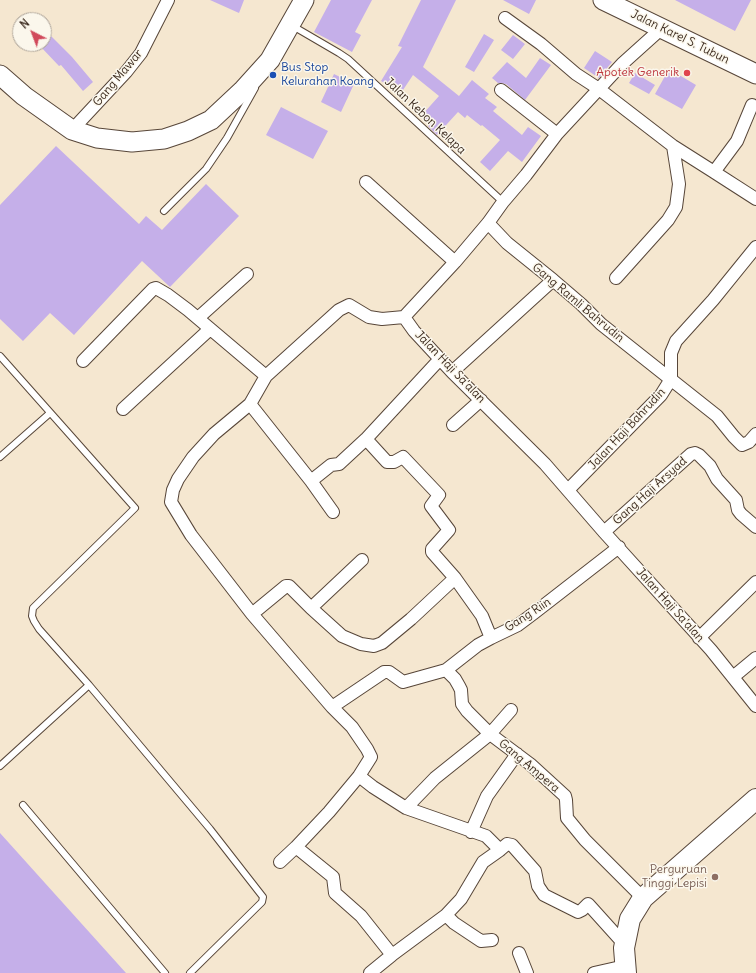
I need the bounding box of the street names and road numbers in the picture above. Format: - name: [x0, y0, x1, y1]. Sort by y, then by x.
- street label: Jalan Karel S. Tubun: [628, 7, 732, 67]
- street label: Gang Mawar: [90, 47, 146, 109]
- street label: Jalan Kebon Kelapa: [381, 75, 469, 157]
- street label: Gang Ramli Bahrudin: [529, 260, 627, 346]
- street label: Jalan Haji Sa'alan: [412, 328, 488, 406]
- street label: Jalan Haji Bahrudin: [586, 385, 668, 473]
- street label: Gang Haji Arsyad: [610, 454, 690, 528]
- street label: Jalan Haji Sa'alan: [633, 565, 707, 645]
- street label: Gang Riin: [502, 595, 554, 635]
- street label: Gang Ampera: [496, 736, 562, 796]

